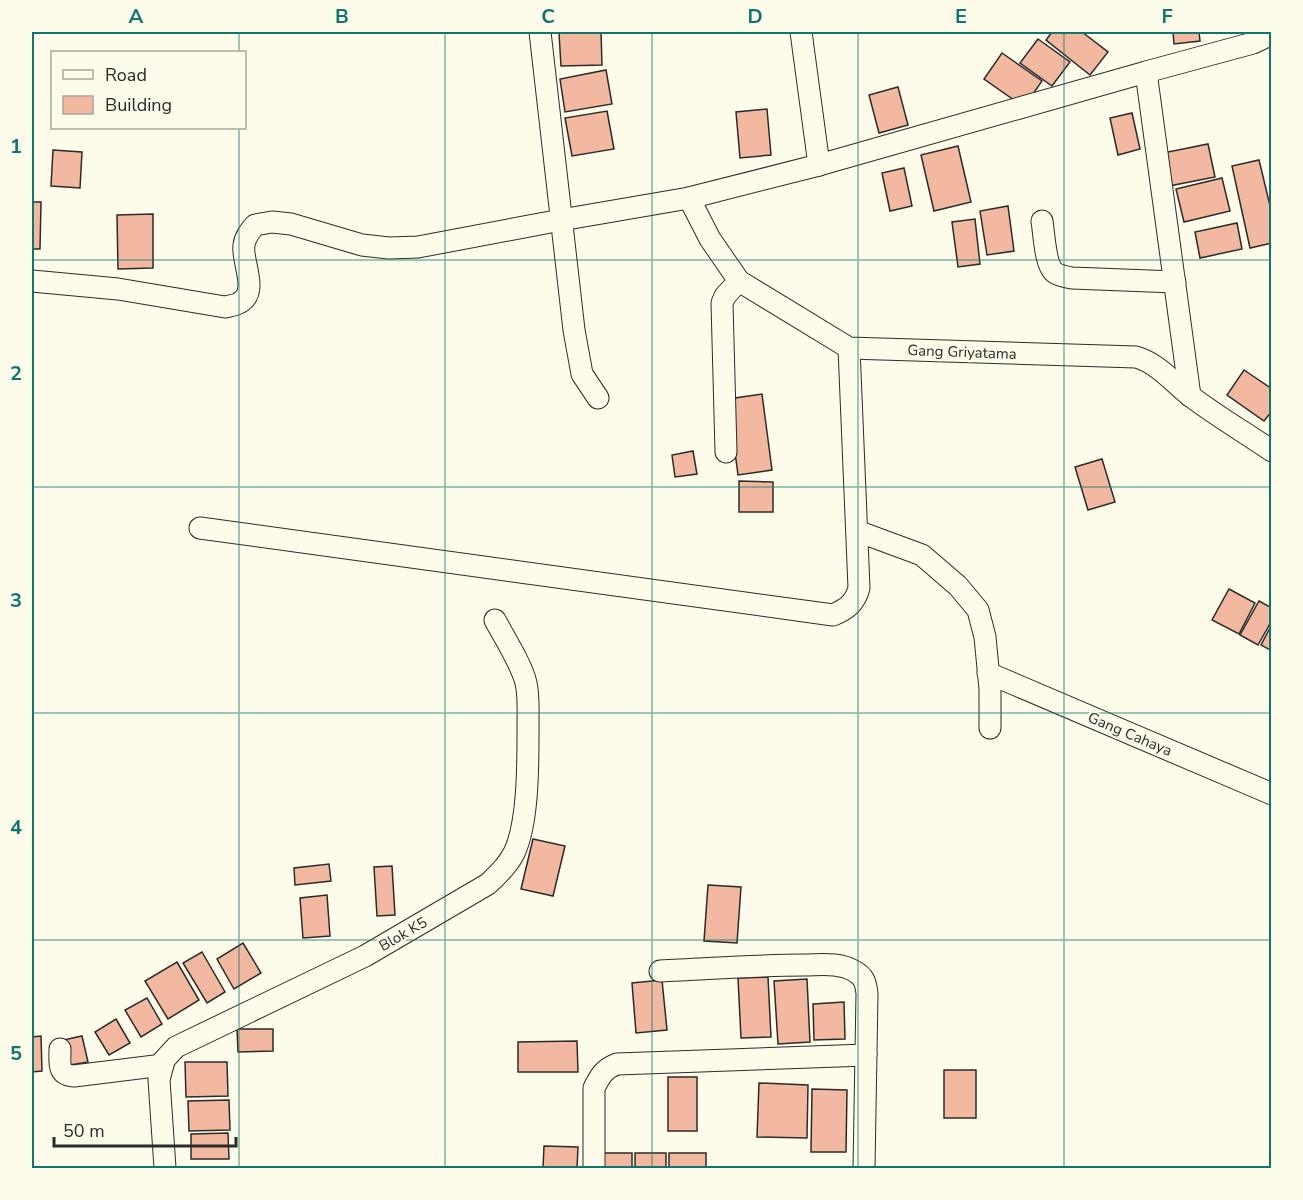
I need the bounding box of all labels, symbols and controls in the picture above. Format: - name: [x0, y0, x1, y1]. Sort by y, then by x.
- text: A: [129, 3, 144, 30]
- text: B: [335, 3, 349, 30]
- text: C: [541, 3, 555, 30]
- text: D: [747, 3, 763, 30]
- text: E: [955, 3, 967, 30]
- text: F: [1161, 3, 1173, 30]
- legend: [51, 51, 246, 129]
- text: Road: [105, 63, 147, 87]
- text: Building: [105, 93, 172, 117]
- text: 1: [10, 133, 22, 160]
- street label: Gang Griyatama: [907, 340, 1017, 364]
- text: 2: [10, 360, 22, 387]
- text: 3: [10, 587, 22, 614]
- street label: Gang Cahaya: [1085, 707, 1175, 761]
- text: 4: [10, 814, 22, 841]
- street label: Blok K5: [375, 912, 431, 956]
- text: 5: [10, 1040, 22, 1067]
- scale bar: [54, 1110, 236, 1148]
- text: 50 m: [63, 1119, 105, 1143]

